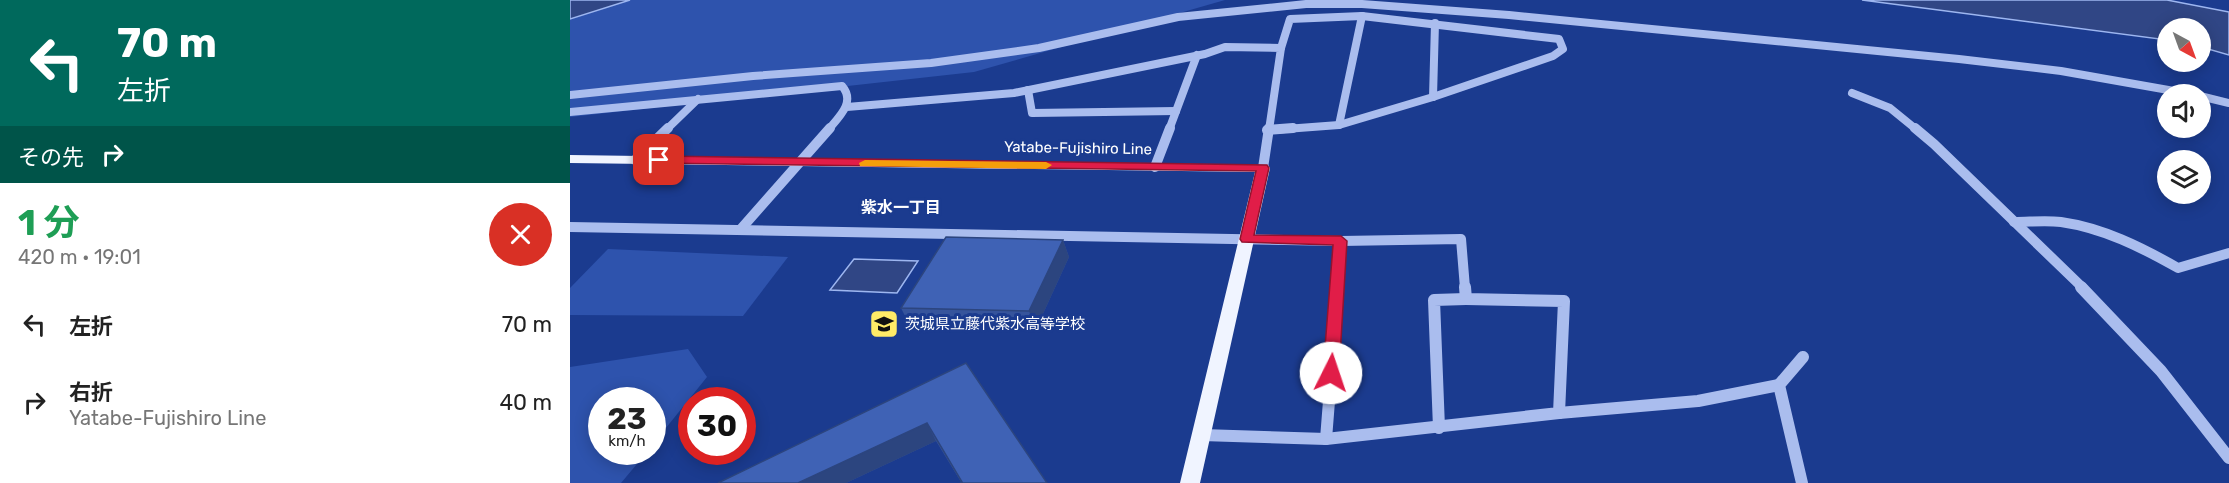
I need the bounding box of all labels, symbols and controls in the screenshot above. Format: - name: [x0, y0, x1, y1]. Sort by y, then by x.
- text: 70 m: [117, 18, 217, 68]
- north arrow: [2157, 18, 2211, 72]
- map controls: [2157, 18, 2211, 204]
- icon: left: [18, 24, 96, 102]
- text: 左折: [117, 75, 171, 107]
- button: sound: [2157, 84, 2211, 138]
- pin: [633, 134, 684, 185]
- icon: right: [96, 138, 129, 171]
- street label: Yatabe-Fujishiro Line: [1004, 138, 1152, 158]
- icon: arrive: [642, 143, 675, 176]
- text: その先: [18, 144, 84, 171]
- button: layers: [2157, 150, 2211, 204]
- district label: 紫水一丁目: [861, 198, 941, 217]
- text: 1 分: [18, 201, 80, 244]
- button: close: [489, 203, 552, 266]
- text: 420 m · 19:01: [18, 245, 141, 269]
- icon: left: [18, 308, 51, 341]
- school or university icon: 茨城県立藤代紫水高等学校: [868, 308, 900, 340]
- text: 70 m: [502, 311, 552, 338]
- text: 左折: [69, 313, 113, 340]
- place label: 茨城県立藤代紫水高等学校: [905, 315, 1085, 333]
- position arrow: [1299, 341, 1363, 405]
- text: 右折: [69, 379, 113, 406]
- icon: right: [18, 386, 51, 419]
- speed limit sign: 30: [678, 387, 756, 465]
- text: 40 m: [499, 389, 552, 416]
- text: 23: [607, 401, 647, 437]
- text: Yatabe-Fujishiro Line: [69, 406, 266, 430]
- text: km/h: [608, 432, 646, 450]

